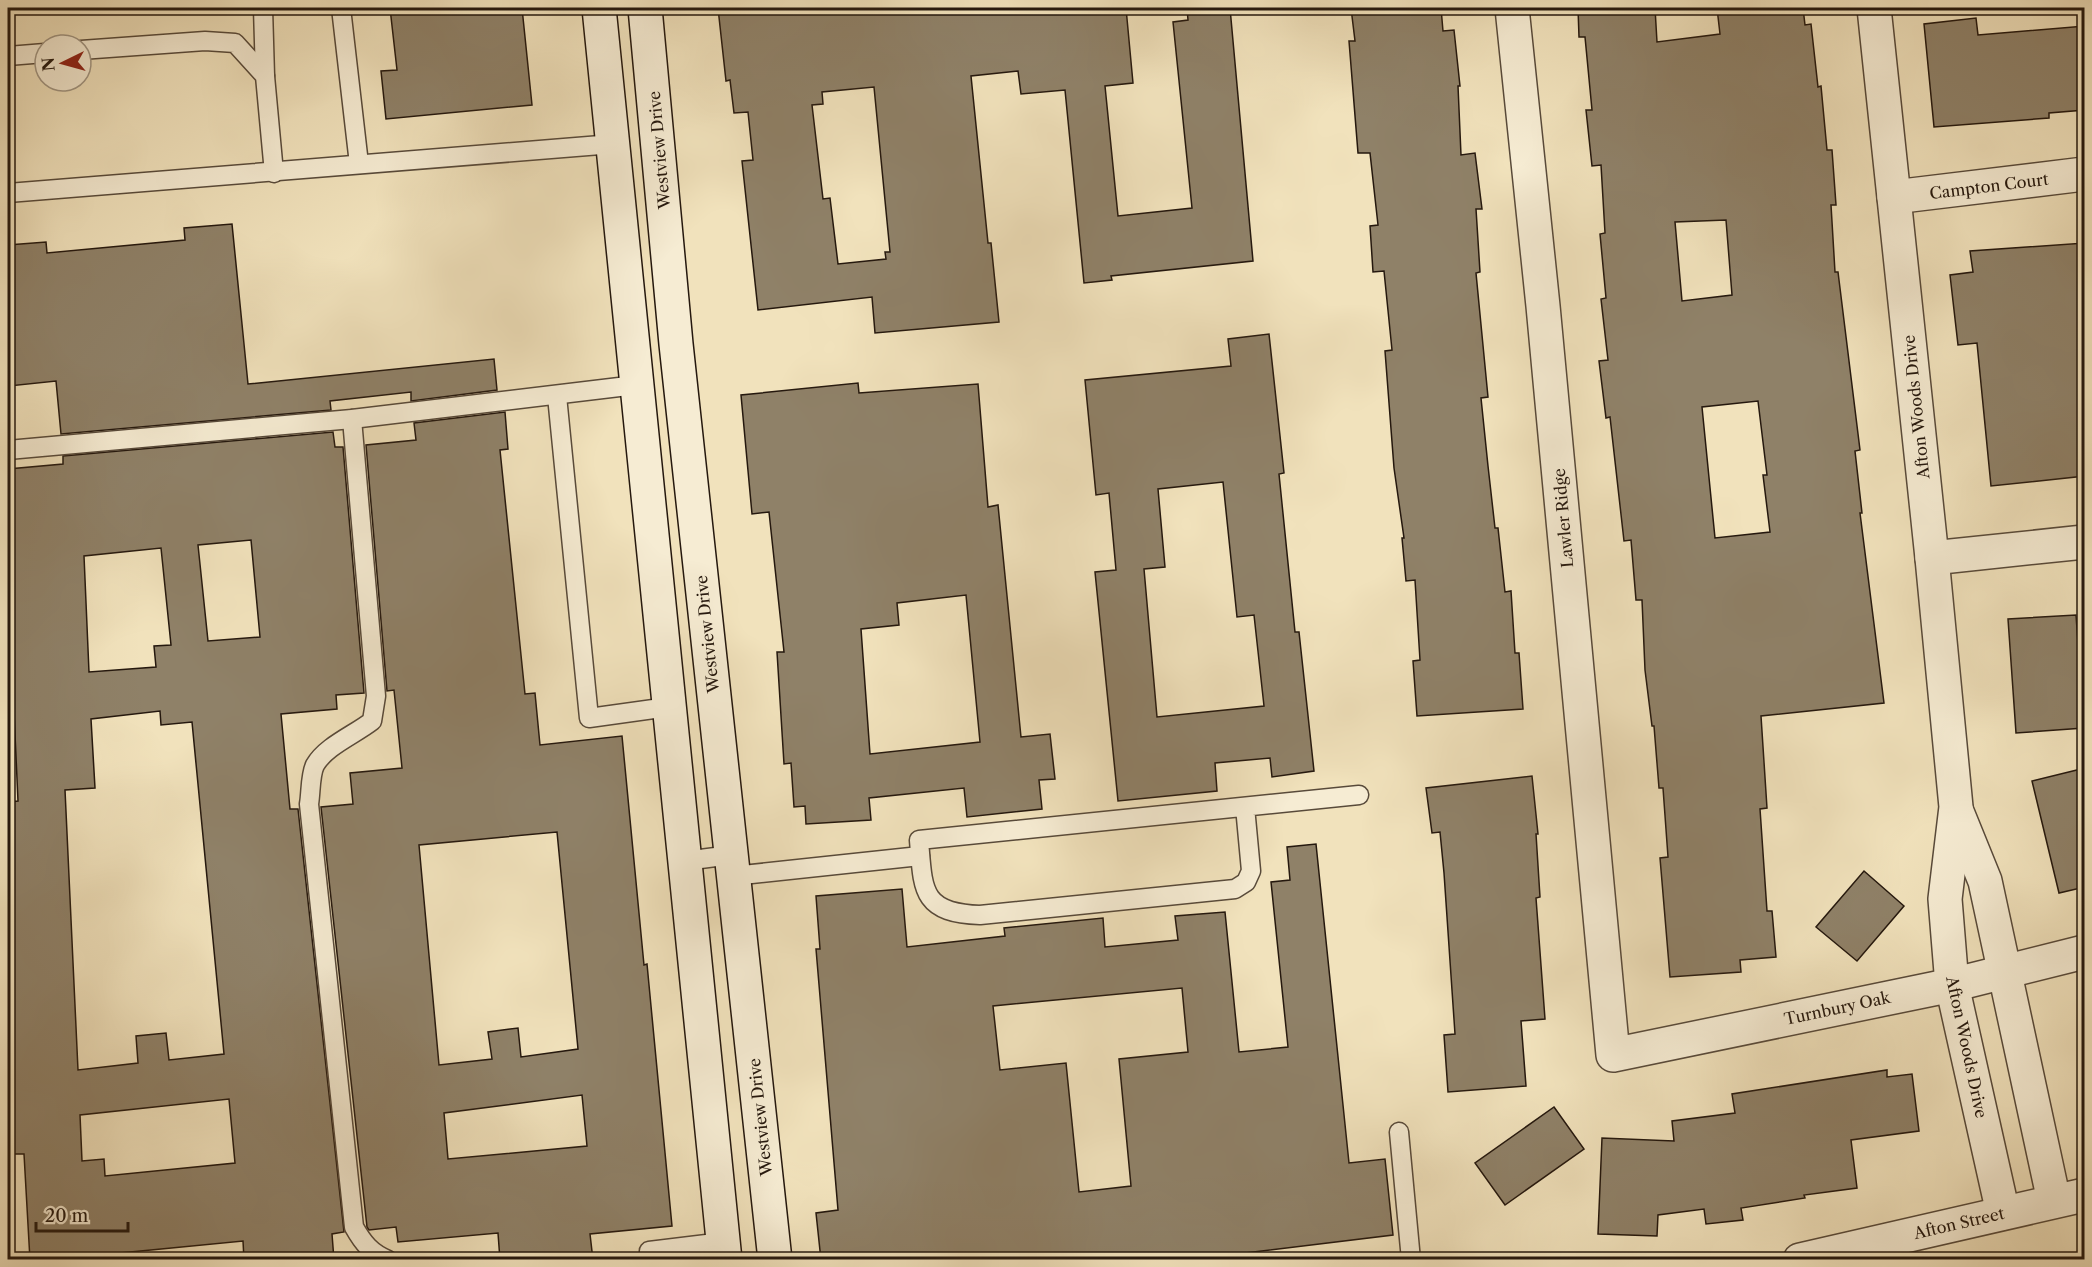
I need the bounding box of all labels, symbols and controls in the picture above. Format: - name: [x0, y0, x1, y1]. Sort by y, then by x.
- north arrow: [33, 33, 93, 93]
- text: N: [37, 56, 59, 72]
- street label: Westview Drive: [644, 90, 674, 211]
- street label: Campton Court: [1928, 169, 2050, 203]
- street label: Afton Woods Drive: [1898, 334, 1934, 481]
- street label: Lawler Ridge: [1549, 467, 1577, 569]
- street label: Westview Drive: [691, 574, 723, 695]
- street label: Afton Woods Drive: [1942, 973, 1992, 1120]
- street label: Turnbury Oak: [1782, 987, 1893, 1029]
- street label: Westview Drive: [744, 1057, 776, 1178]
- scale bar: [36, 1195, 128, 1233]
- street label: Afton Street: [1911, 1203, 2007, 1243]
- text: 20 m: [45, 1205, 89, 1227]

